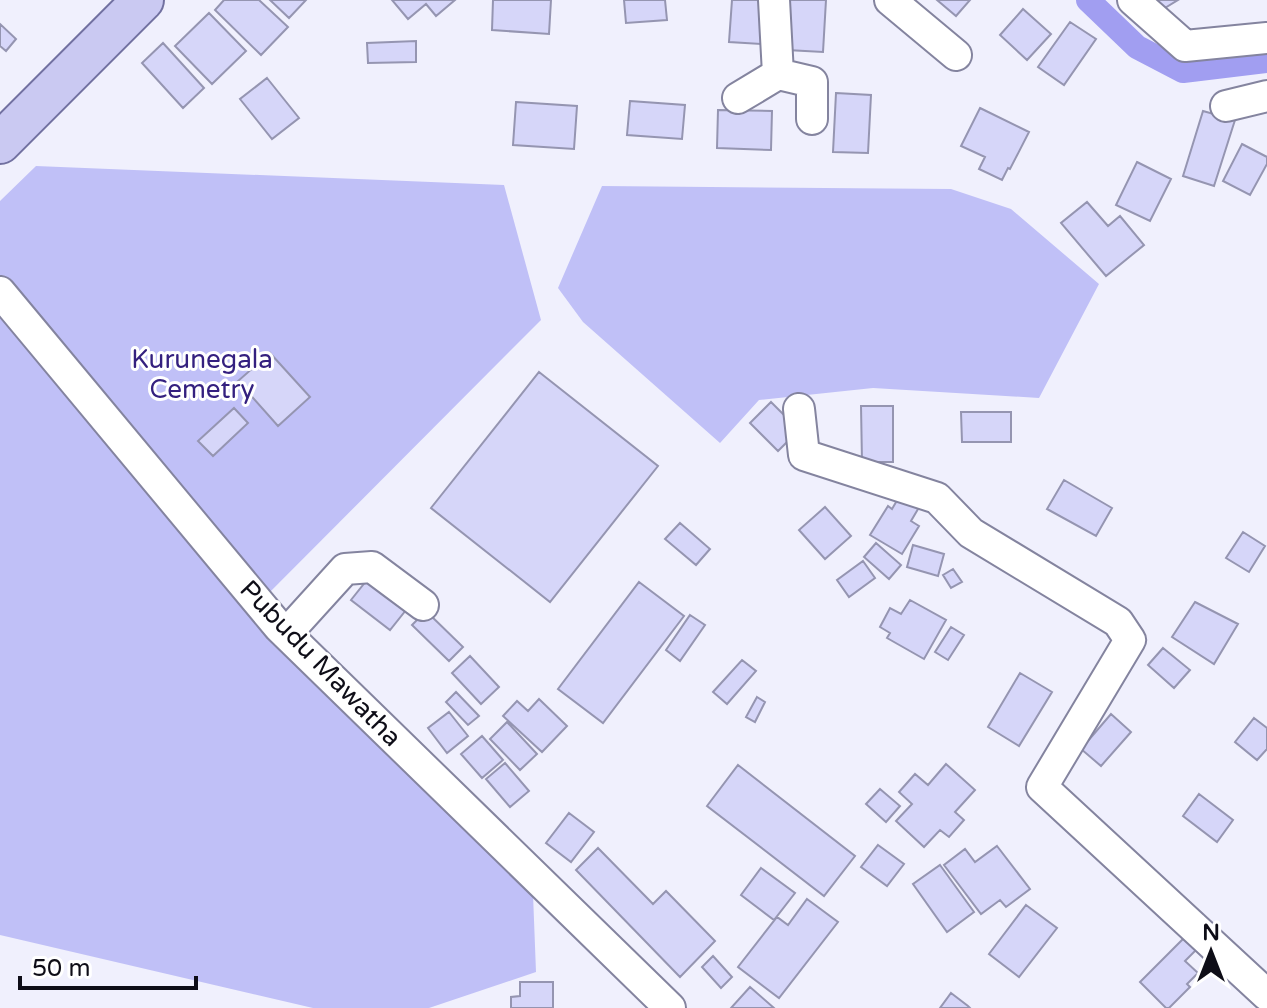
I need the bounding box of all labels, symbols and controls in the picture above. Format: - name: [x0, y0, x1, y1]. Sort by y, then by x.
- park label: Kurunegala Cemetry: [131, 344, 273, 405]
- street label: Pubudu Mawatha: [233, 574, 408, 753]
- north arrow: [1171, 912, 1251, 992]
- text: N: [1202, 920, 1220, 946]
- scale bar: [20, 940, 196, 990]
- text: 50 m: [32, 954, 90, 983]

